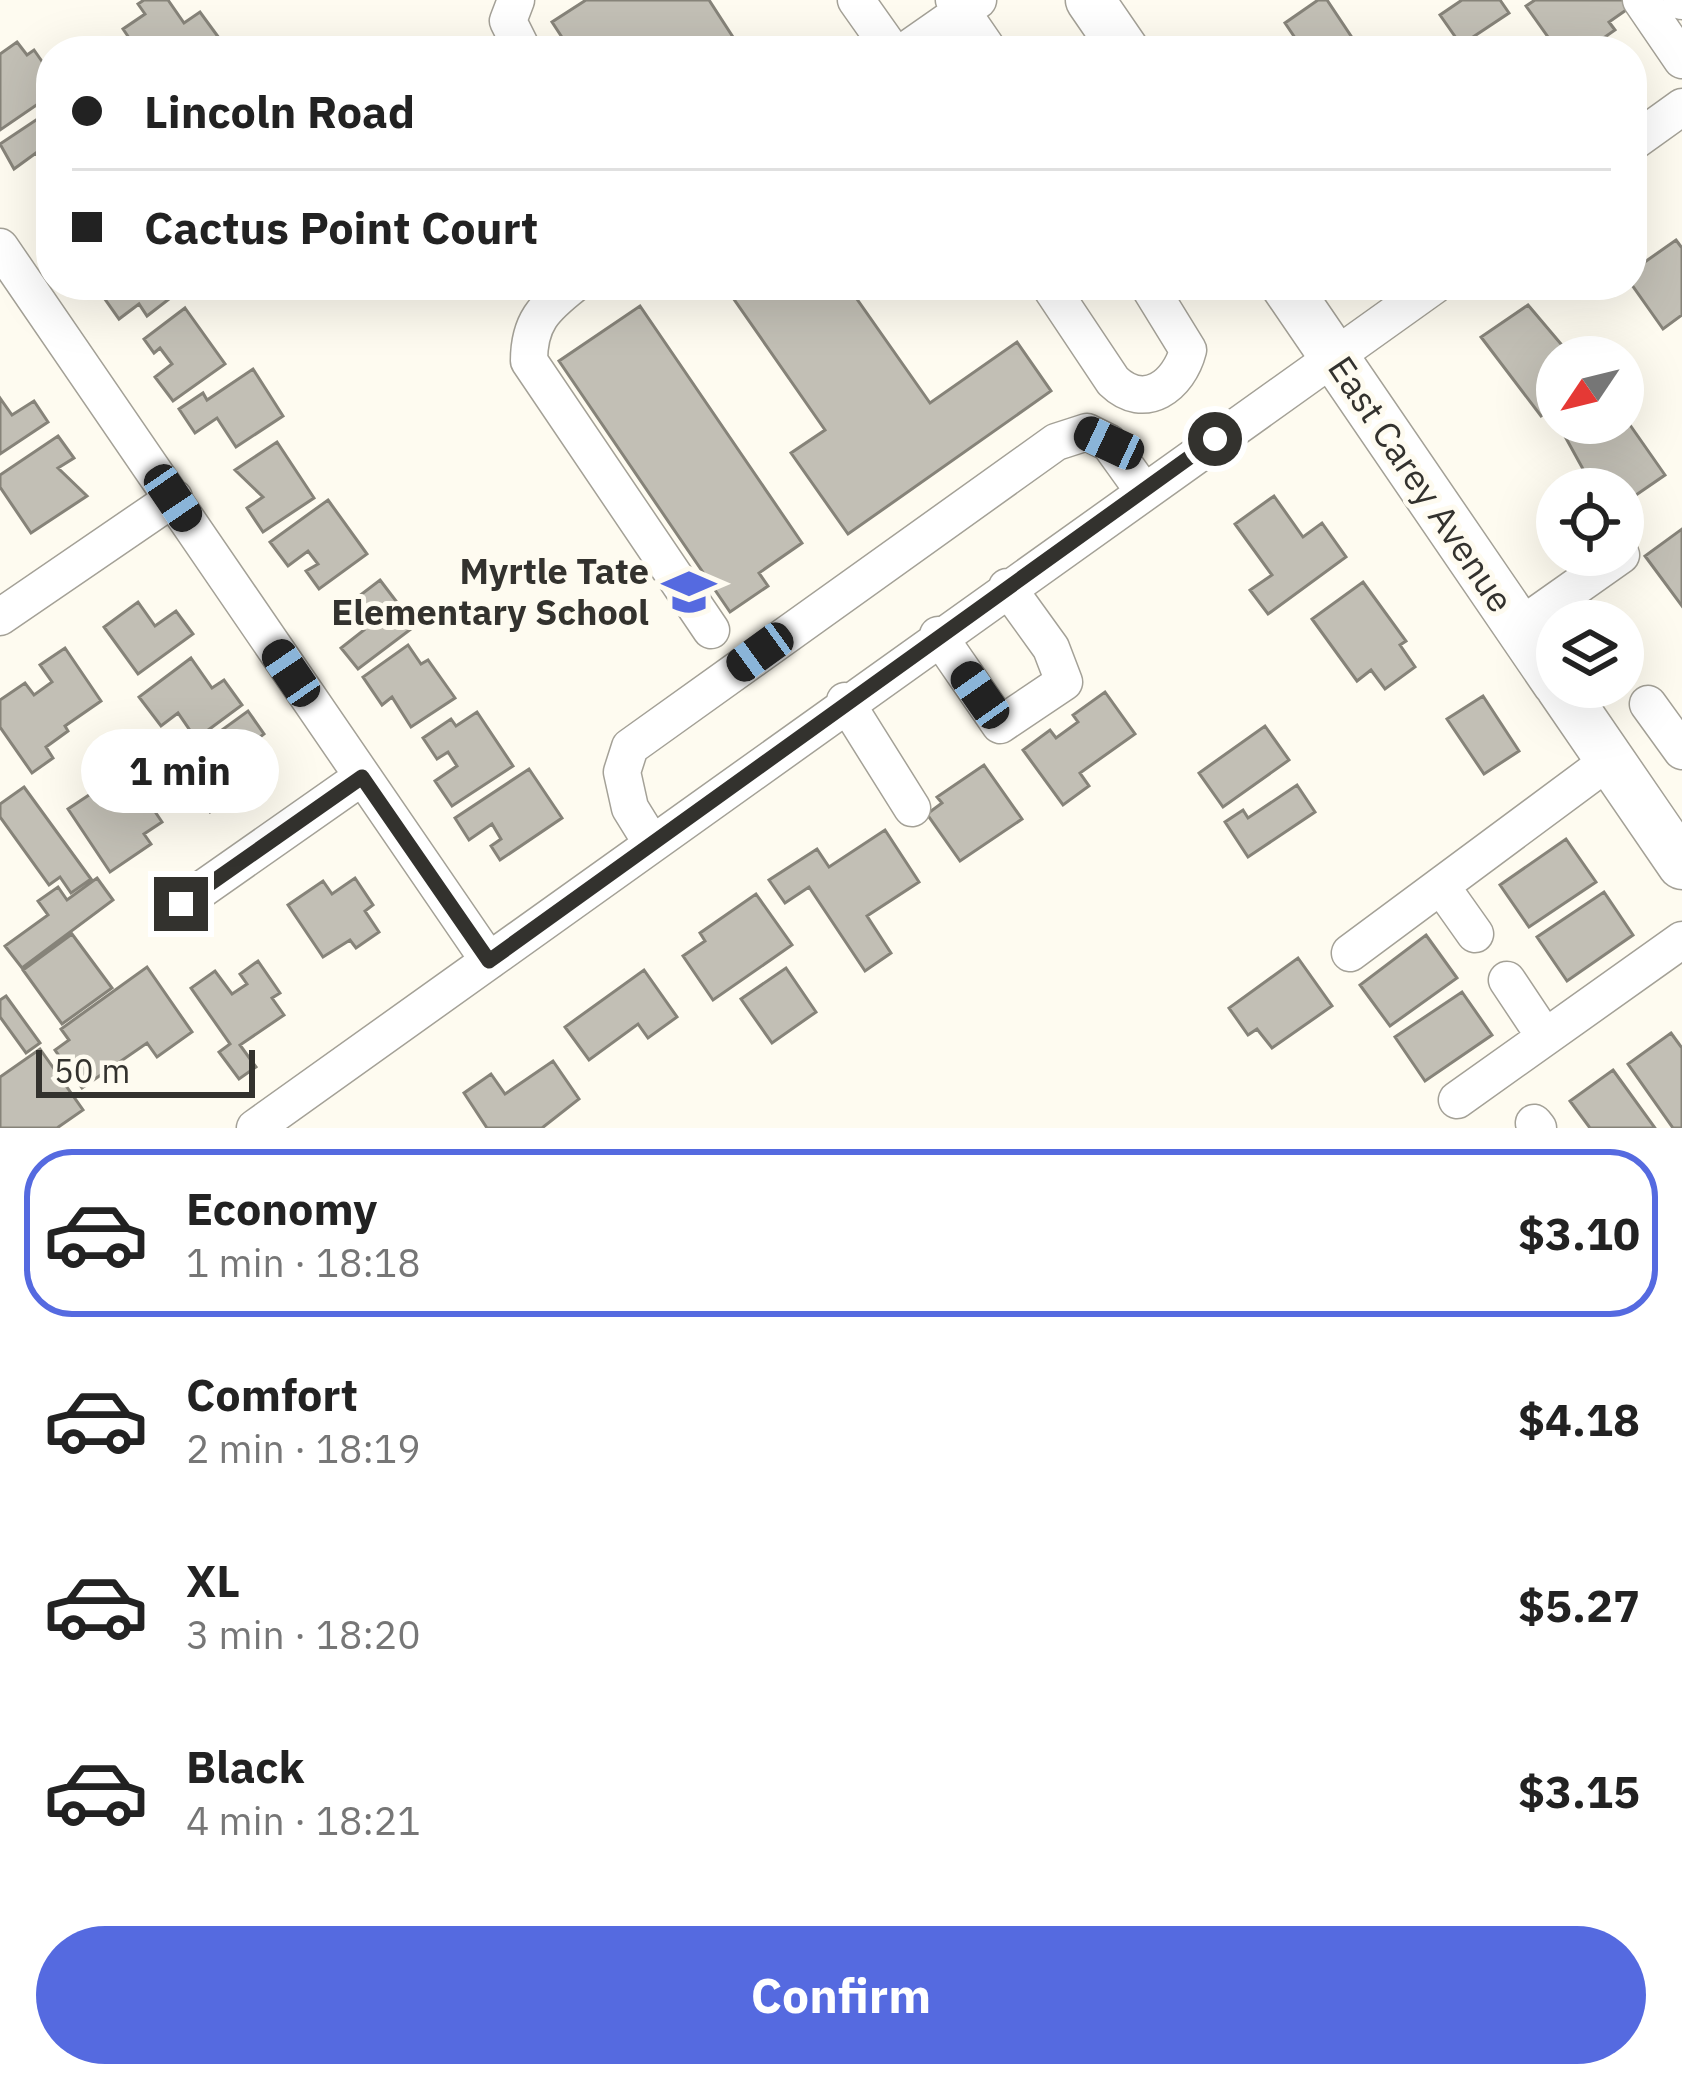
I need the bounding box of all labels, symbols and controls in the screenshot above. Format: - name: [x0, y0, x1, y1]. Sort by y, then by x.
- text: Lincoln Road: [144, 82, 415, 140]
- text: Cactus Point Court: [144, 198, 538, 256]
- north arrow: [1536, 336, 1644, 444]
- map controls: [1536, 336, 1644, 708]
- street label: East Carey Avenue: [1318, 346, 1525, 621]
- car: [1069, 411, 1149, 475]
- route start: [1188, 412, 1242, 466]
- car: [138, 458, 208, 538]
- button: locate: [1536, 468, 1644, 576]
- place label: Myrtle Tate Elementary School: [331, 547, 649, 635]
- school or university icon: Myrtle Tate Elementary School: [660, 563, 718, 621]
- button: layers: [1536, 600, 1644, 708]
- car: [720, 616, 800, 688]
- car: [256, 633, 326, 713]
- car: [945, 655, 1015, 735]
- callout: 1 min: [82, 730, 280, 814]
- text: 1 min: [129, 745, 231, 796]
- route end: [154, 877, 208, 931]
- scale bar: [36, 1044, 255, 1097]
- text: 50 m: [54, 1049, 130, 1092]
- icon: car: [42, 1179, 150, 1287]
- text: Economy: [186, 1179, 377, 1237]
- text: $3.10: [1518, 1204, 1640, 1262]
- text: 1 min · 18:18: [186, 1237, 421, 1288]
- icon: car: [42, 1365, 150, 1473]
- text: Comfort: [186, 1365, 358, 1423]
- text: $4.18: [1518, 1390, 1640, 1448]
- text: 2 min · 18:19: [186, 1423, 421, 1474]
- icon: car: [42, 1551, 150, 1659]
- text: XL: [186, 1551, 240, 1609]
- text: $5.27: [1518, 1576, 1640, 1634]
- text: 3 min · 18:20: [186, 1609, 421, 1660]
- icon: car: [42, 1737, 150, 1845]
- text: Black: [186, 1737, 305, 1795]
- text: $3.15: [1518, 1762, 1640, 1820]
- text: 4 min · 18:21: [186, 1795, 421, 1846]
- button: Confirm: [36, 1926, 1646, 2064]

